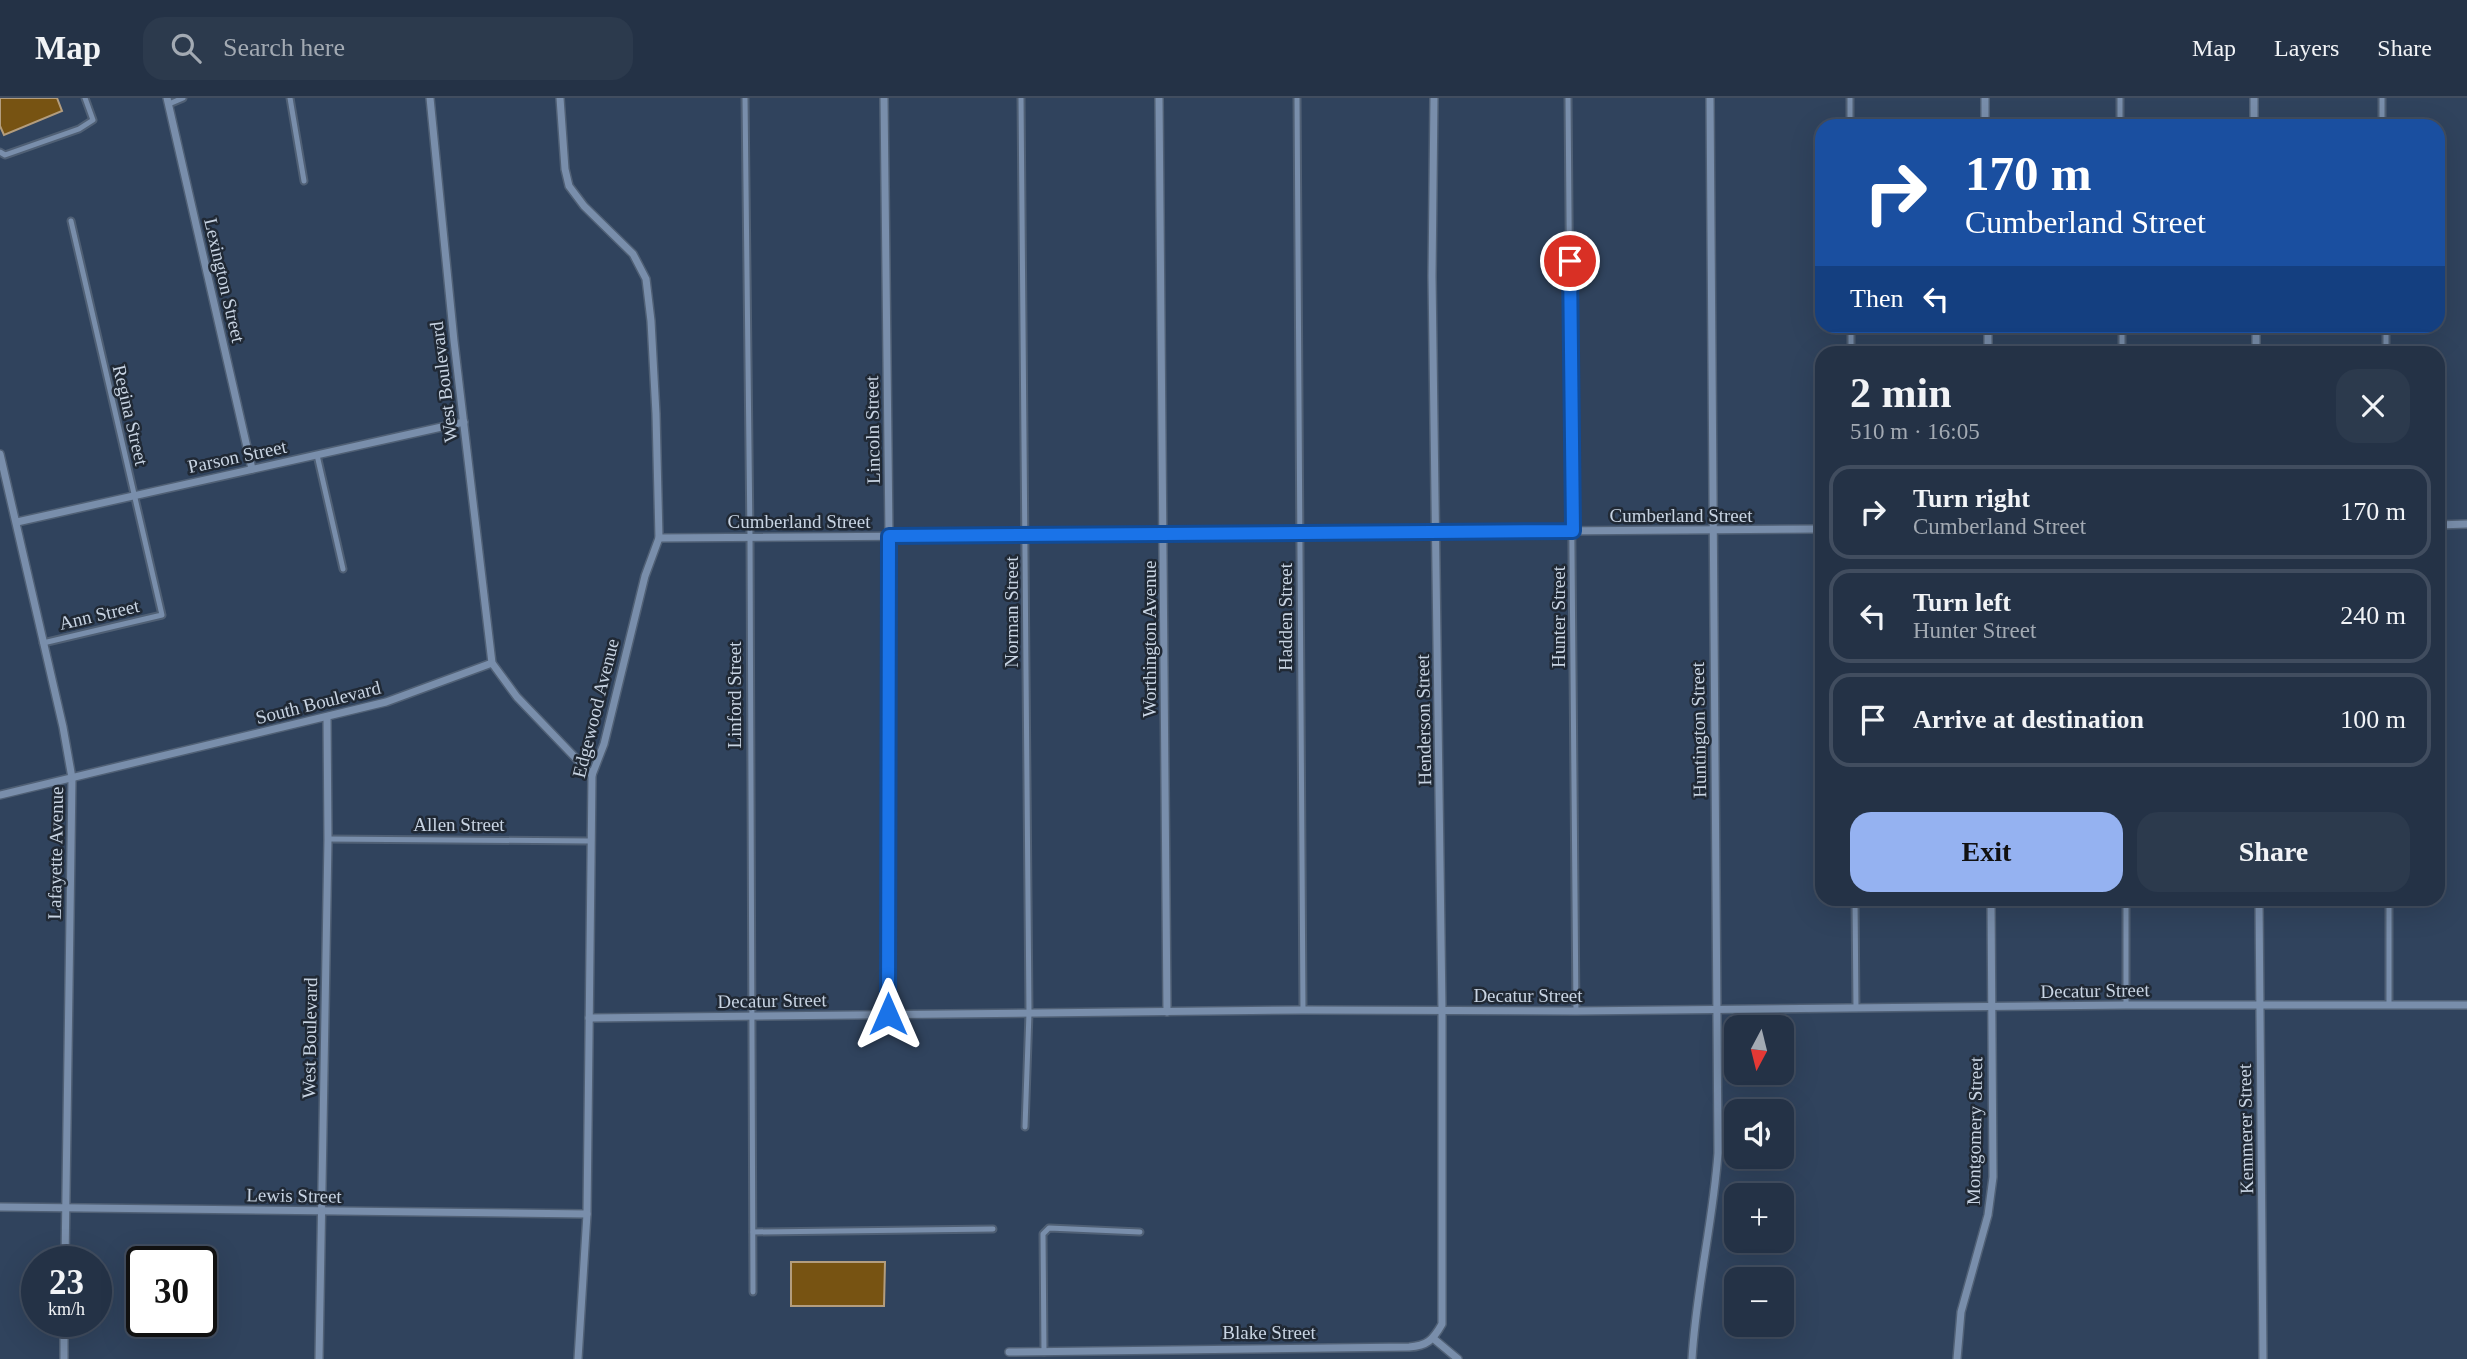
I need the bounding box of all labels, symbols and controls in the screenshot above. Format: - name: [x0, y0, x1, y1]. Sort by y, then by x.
- search box: [143, 17, 633, 80]
- icon: search: [167, 29, 205, 67]
- text: Map: [35, 30, 101, 66]
- text: Search here: [223, 33, 345, 62]
- text: Map: [2192, 35, 2236, 61]
- text: Layers: [2274, 35, 2339, 61]
- text: Share: [2377, 35, 2432, 61]
- text: 170 m: [1965, 146, 2092, 201]
- icon: right: [1850, 147, 1941, 238]
- text: Cumberland Street: [1965, 204, 2206, 240]
- street label: Lexington Street: [200, 216, 249, 345]
- pin: [1540, 231, 1600, 291]
- icon: arrive: [1551, 242, 1589, 280]
- icon: left: [1917, 280, 1955, 318]
- text: Then: [1850, 284, 1903, 313]
- street label: West Boulevard: [426, 320, 461, 443]
- street label: Regina Street: [109, 363, 152, 468]
- button: close: [2336, 369, 2410, 443]
- text: 2 min: [1850, 370, 1952, 416]
- street label: Lincoln Street: [861, 375, 884, 484]
- text: 510 m · 16:05: [1850, 419, 1980, 444]
- street label: Parson Street: [186, 436, 289, 477]
- text: Turn right: [1913, 484, 2030, 513]
- icon: right: [1854, 493, 1892, 531]
- text: 170 m: [2340, 497, 2406, 526]
- street label: Cumberland Street: [1610, 505, 1753, 526]
- street label: Cumberland Street: [728, 511, 871, 532]
- text: Cumberland Street: [1913, 514, 2086, 539]
- street label: Norman Street: [1001, 556, 1022, 668]
- street label: Worthington Avenue: [1139, 561, 1160, 717]
- street label: Hadden Street: [1275, 562, 1296, 671]
- street label: Hunter Street: [1548, 565, 1569, 668]
- text: Turn left: [1913, 588, 2011, 617]
- street label: Ann Street: [57, 595, 142, 634]
- icon: left: [1854, 597, 1892, 635]
- text: 240 m: [2340, 601, 2406, 630]
- text: Hunter Street: [1913, 618, 2036, 643]
- street label: Edgewood Avenue: [568, 636, 623, 780]
- street label: Linford Street: [724, 641, 745, 749]
- street label: Henderson Street: [1412, 653, 1435, 786]
- street label: Huntington Street: [1687, 661, 1710, 798]
- street label: South Boulevard: [253, 677, 383, 728]
- icon: arrive: [1854, 701, 1892, 739]
- text: Arrive at destination: [1913, 705, 2144, 734]
- text: 100 m: [2340, 705, 2406, 734]
- street label: Lafayette Avenue: [44, 786, 67, 920]
- button: Exit: [1850, 812, 2123, 892]
- button: Share: [2137, 812, 2410, 892]
- street label: Allen Street: [413, 814, 505, 835]
- street label: West Boulevard: [298, 977, 321, 1099]
- position arrow: [851, 977, 925, 1051]
- street label: Decatur Street: [2040, 979, 2150, 1002]
- street label: Decatur Street: [1473, 985, 1583, 1006]
- street label: Decatur Street: [717, 989, 827, 1012]
- north arrow: [1724, 1015, 1794, 1085]
- map controls: [1724, 1015, 1794, 1337]
- street label: Montgomery Street: [1963, 1056, 1986, 1205]
- street label: Kemmerer Street: [2234, 1063, 2257, 1194]
- button: sound: [1724, 1099, 1794, 1169]
- button: +: [1724, 1183, 1794, 1253]
- street label: Lewis Street: [246, 1184, 343, 1207]
- speed limit sign: 30: [126, 1246, 217, 1337]
- text: 23: [49, 1263, 84, 1302]
- button: −: [1724, 1267, 1794, 1337]
- text: km/h: [48, 1299, 85, 1319]
- street label: Blake Street: [1222, 1322, 1316, 1343]

